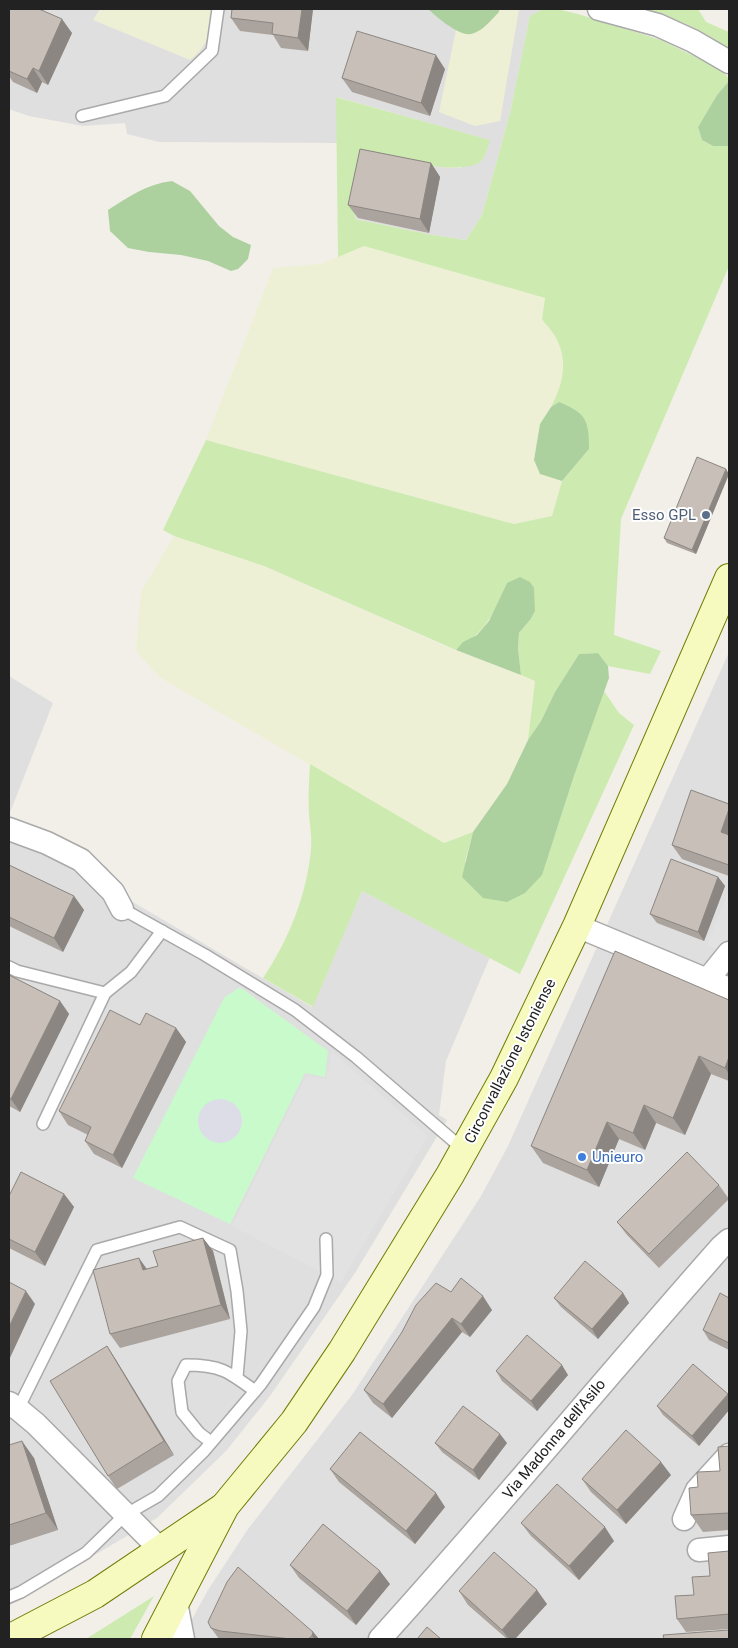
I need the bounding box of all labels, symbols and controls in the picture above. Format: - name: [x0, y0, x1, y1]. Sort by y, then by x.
- place label: Esso GPL: [632, 506, 696, 524]
- marker: Esso GPL: [700, 509, 712, 521]
- street label: Circonvallazione Istoniense: [461, 976, 559, 1146]
- place label: Unieuro: [592, 1148, 643, 1166]
- marker: Unieuro: [576, 1151, 588, 1163]
- street label: Via Madonna dell'Asilo: [499, 1376, 609, 1502]

